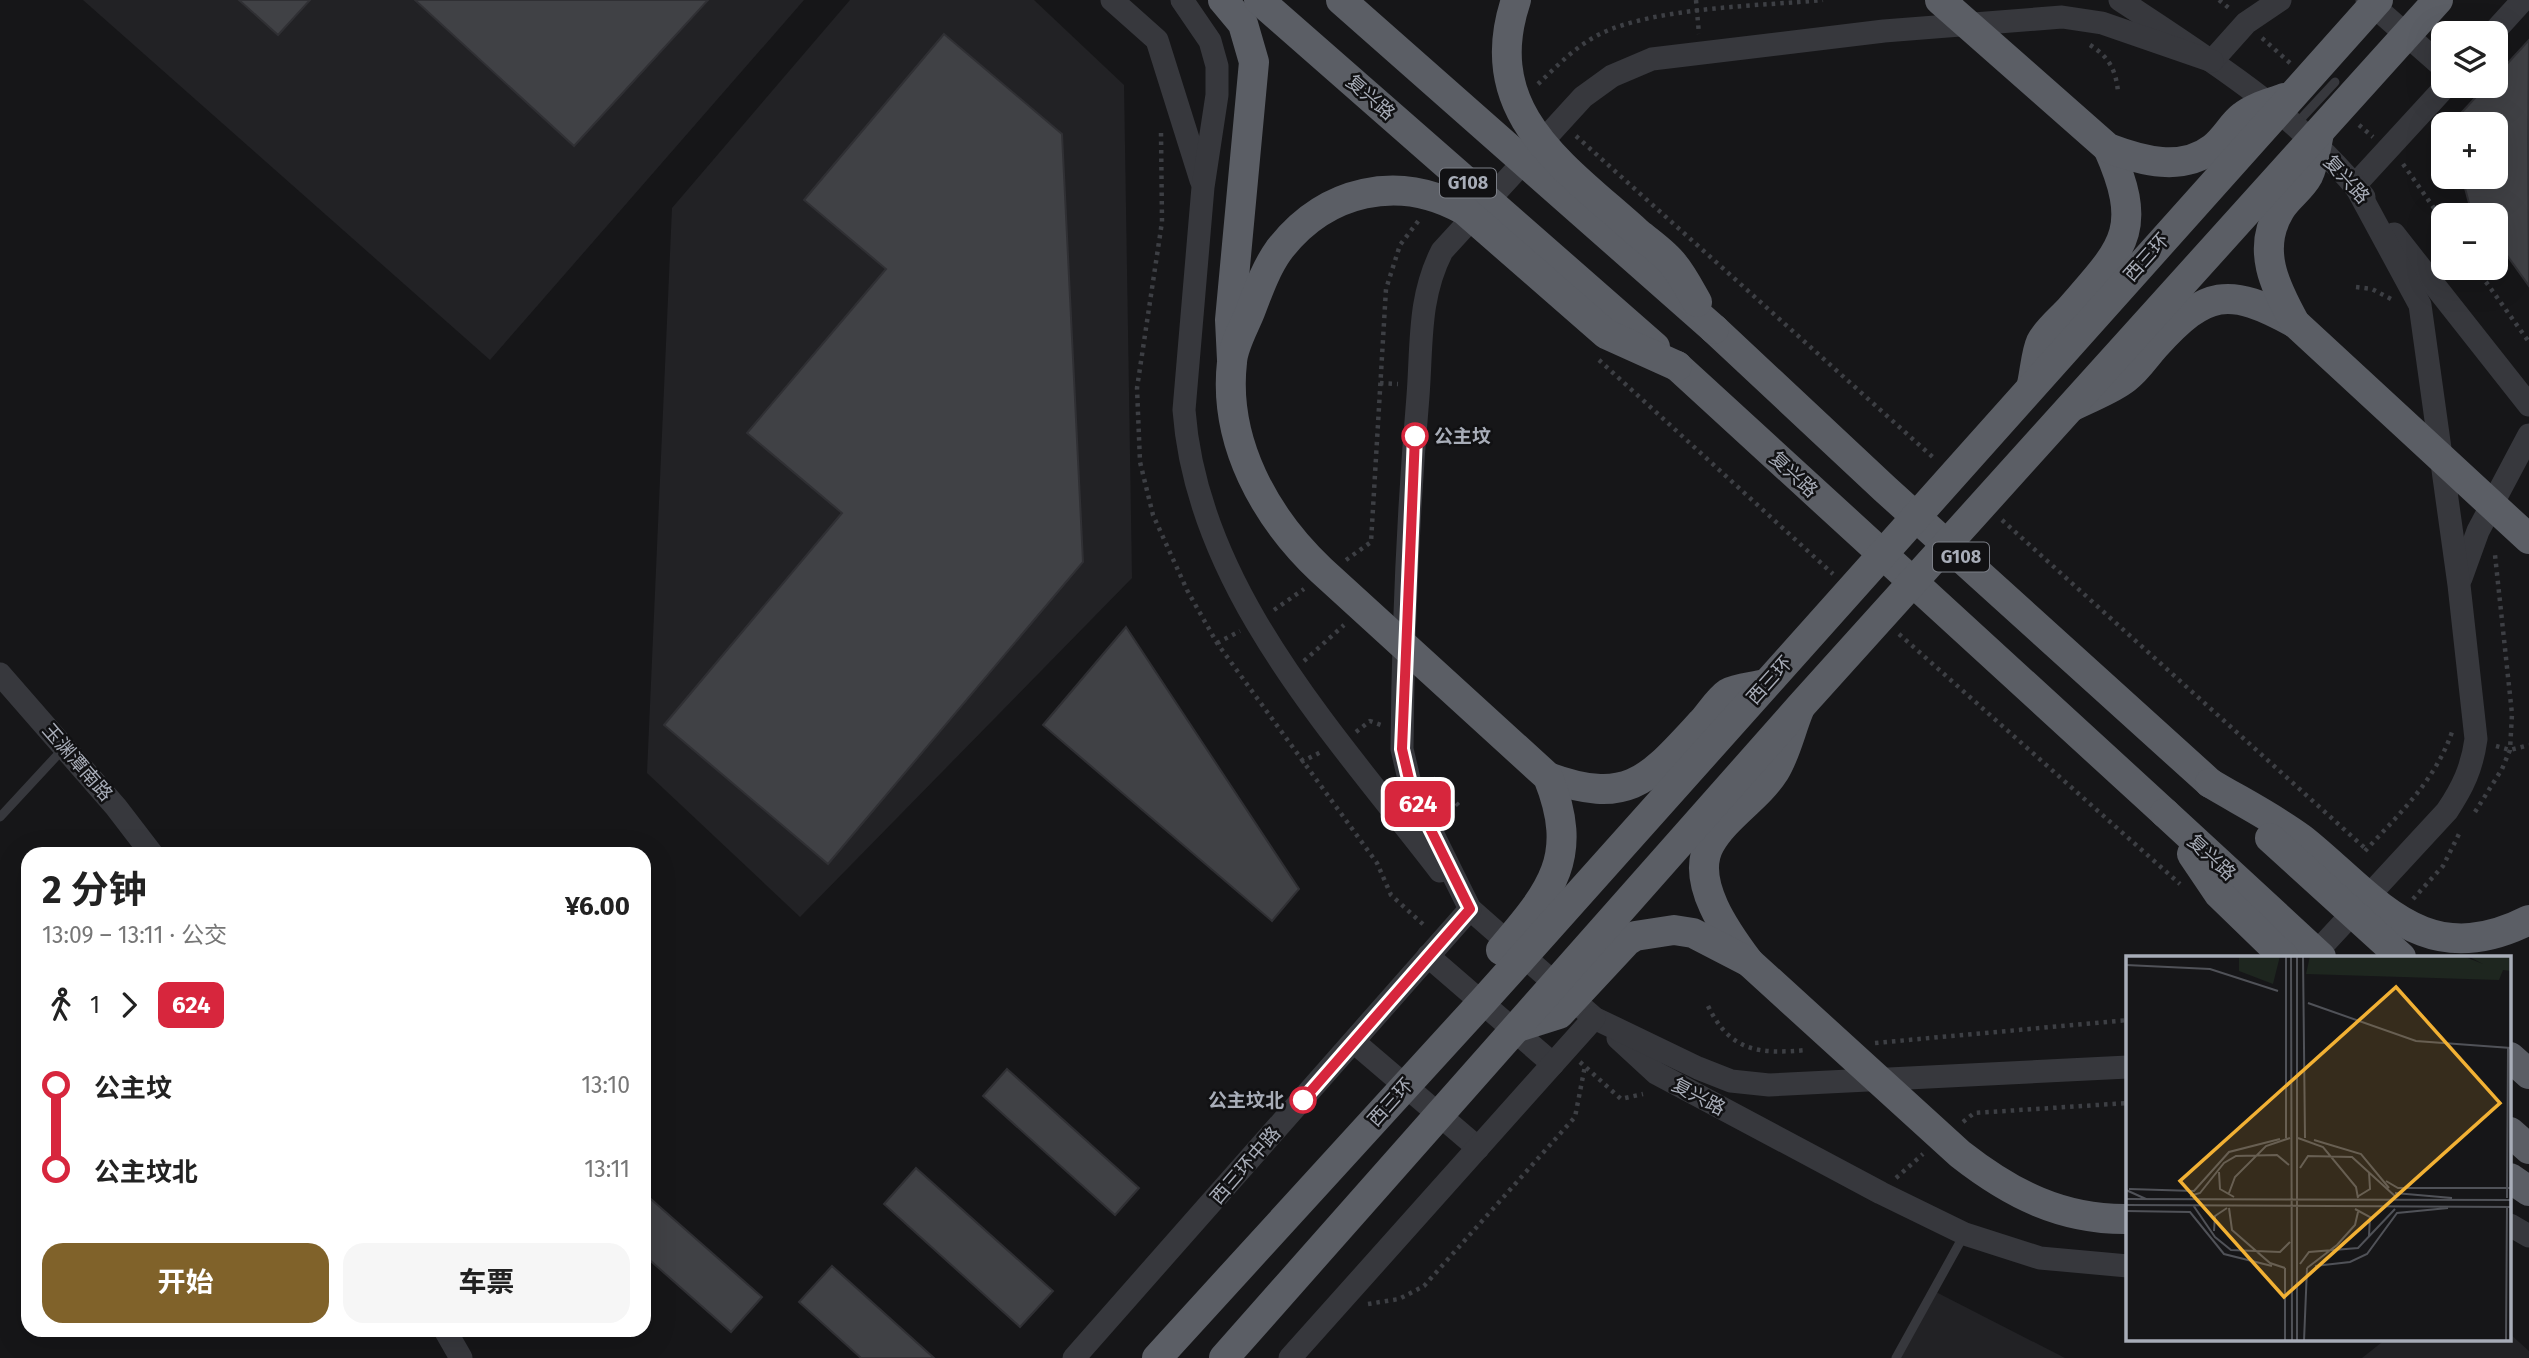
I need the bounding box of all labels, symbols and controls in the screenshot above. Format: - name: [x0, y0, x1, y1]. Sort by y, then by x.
- map controls: [2431, 21, 2508, 280]
- button: layers: [2431, 21, 2508, 98]
- street label: 复兴路: [1342, 70, 1400, 125]
- button: +: [2431, 112, 2508, 189]
- street label: 复兴路: [2319, 150, 2374, 208]
- road number: G108: [1440, 168, 1496, 198]
- button: −: [2431, 203, 2508, 280]
- street label: 西三环: [2119, 228, 2174, 286]
- marker: 公主坟: [1402, 423, 1428, 449]
- place label: 公主坟: [1434, 425, 1491, 448]
- street label: 复兴路: [1765, 447, 1822, 502]
- road number: G108: [1933, 542, 1989, 572]
- street label: 西三环: [1742, 651, 1797, 709]
- street label: 玉渊潭南路: [38, 719, 117, 806]
- line badge: 624: [1378, 781, 1458, 827]
- text: 624: [1399, 790, 1437, 818]
- street label: 复兴路: [2183, 830, 2240, 885]
- text: 2 分钟: [42, 867, 147, 913]
- text: ¥6.00: [565, 891, 630, 922]
- text: 13:09 – 13:11 · 公交: [42, 921, 227, 949]
- inset map: [2126, 956, 2512, 1340]
- icon: walk: [42, 986, 80, 1024]
- icon: forward: [110, 986, 148, 1024]
- text: 1: [90, 991, 100, 1019]
- text: 624: [172, 991, 210, 1019]
- text: 13:10: [581, 1071, 630, 1099]
- text: 公主坟: [94, 1073, 172, 1104]
- street label: 西三环: [1363, 1073, 1418, 1131]
- street label: 复兴路: [1668, 1073, 1729, 1120]
- marker: 公主坟北: [1290, 1087, 1316, 1113]
- place label: 公主坟北: [1208, 1089, 1284, 1112]
- street label: 西三环中路: [1206, 1122, 1285, 1209]
- text: 13:11: [584, 1155, 630, 1183]
- text: 公主坟北: [94, 1157, 198, 1188]
- button: 开始: [42, 1243, 329, 1323]
- button: 车票: [343, 1243, 630, 1323]

